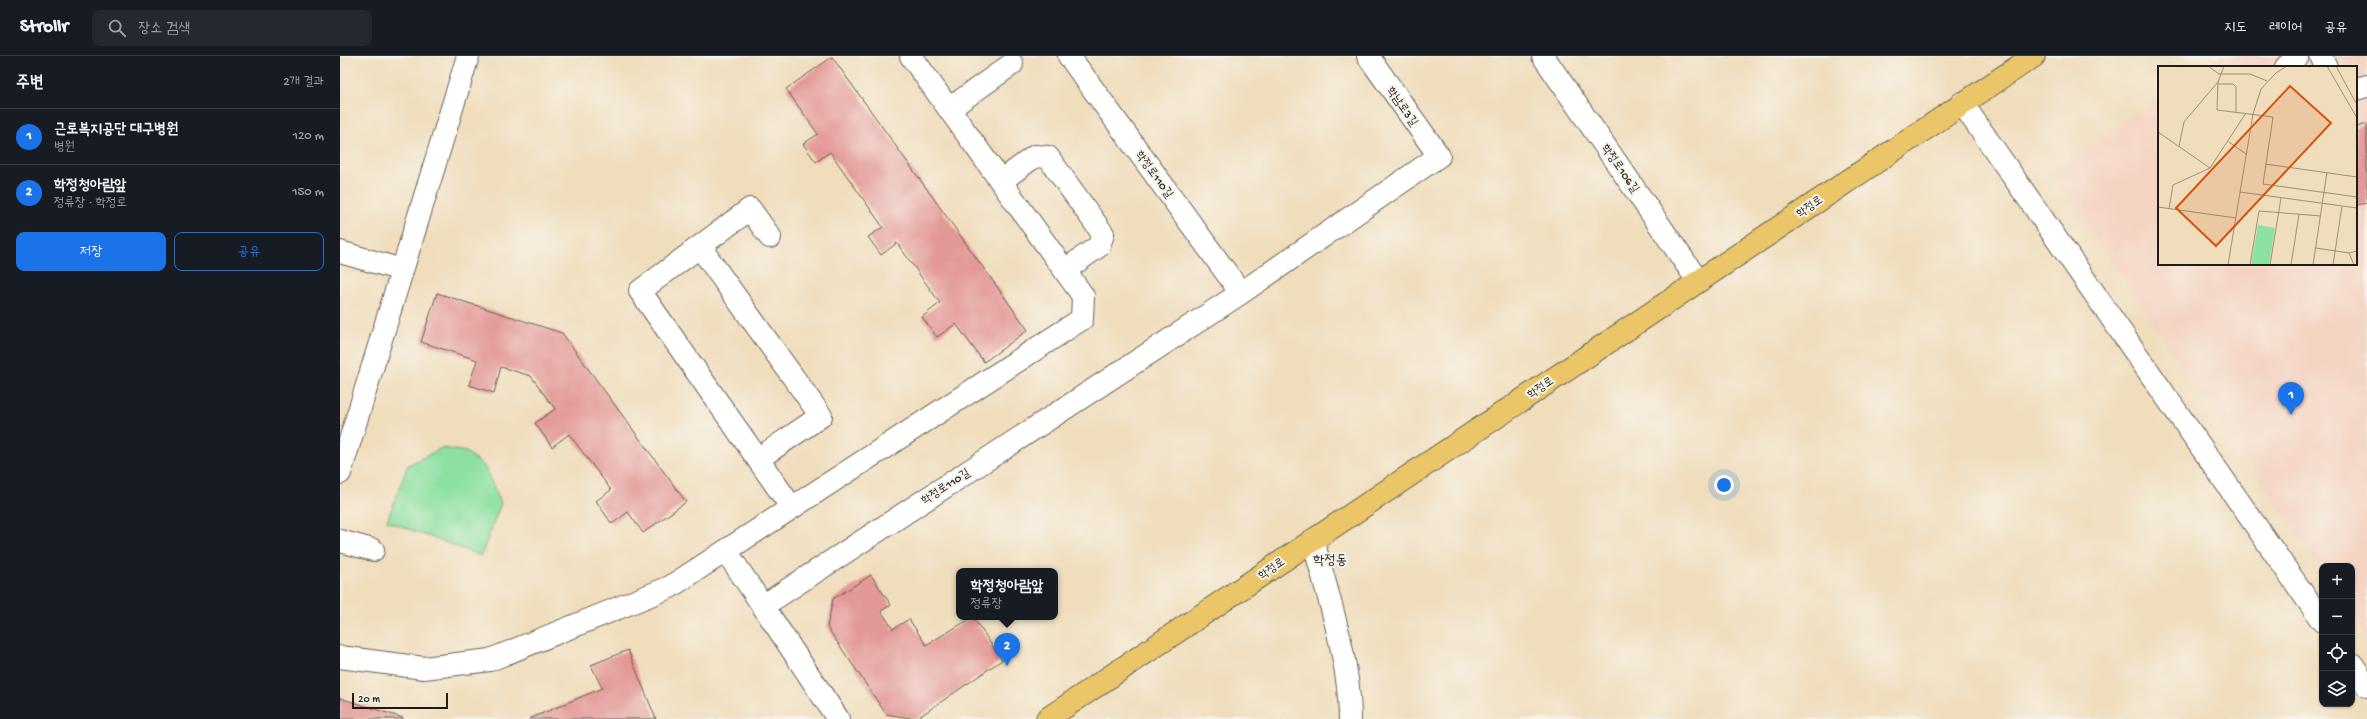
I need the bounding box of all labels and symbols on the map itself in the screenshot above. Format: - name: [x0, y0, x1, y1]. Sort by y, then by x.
- inset map: [2158, 66, 2357, 265]
- street label: 학남로3길: [1383, 85, 1420, 130]
- street label: 학정로106길: [1597, 142, 1641, 197]
- street label: 학정로110길: [1132, 149, 1175, 202]
- street label: 학정로: [1794, 194, 1826, 222]
- street label: 학정로: [1525, 375, 1557, 403]
- pin: 1: [2278, 382, 2304, 415]
- street label: 학정로110길: [919, 467, 973, 509]
- your location: [1714, 475, 1734, 495]
- district label: 학정동: [1313, 553, 1347, 570]
- street label: 학정로: [1256, 556, 1288, 584]
- pin: 2: [994, 633, 1020, 666]
- scale bar: [352, 691, 448, 710]

